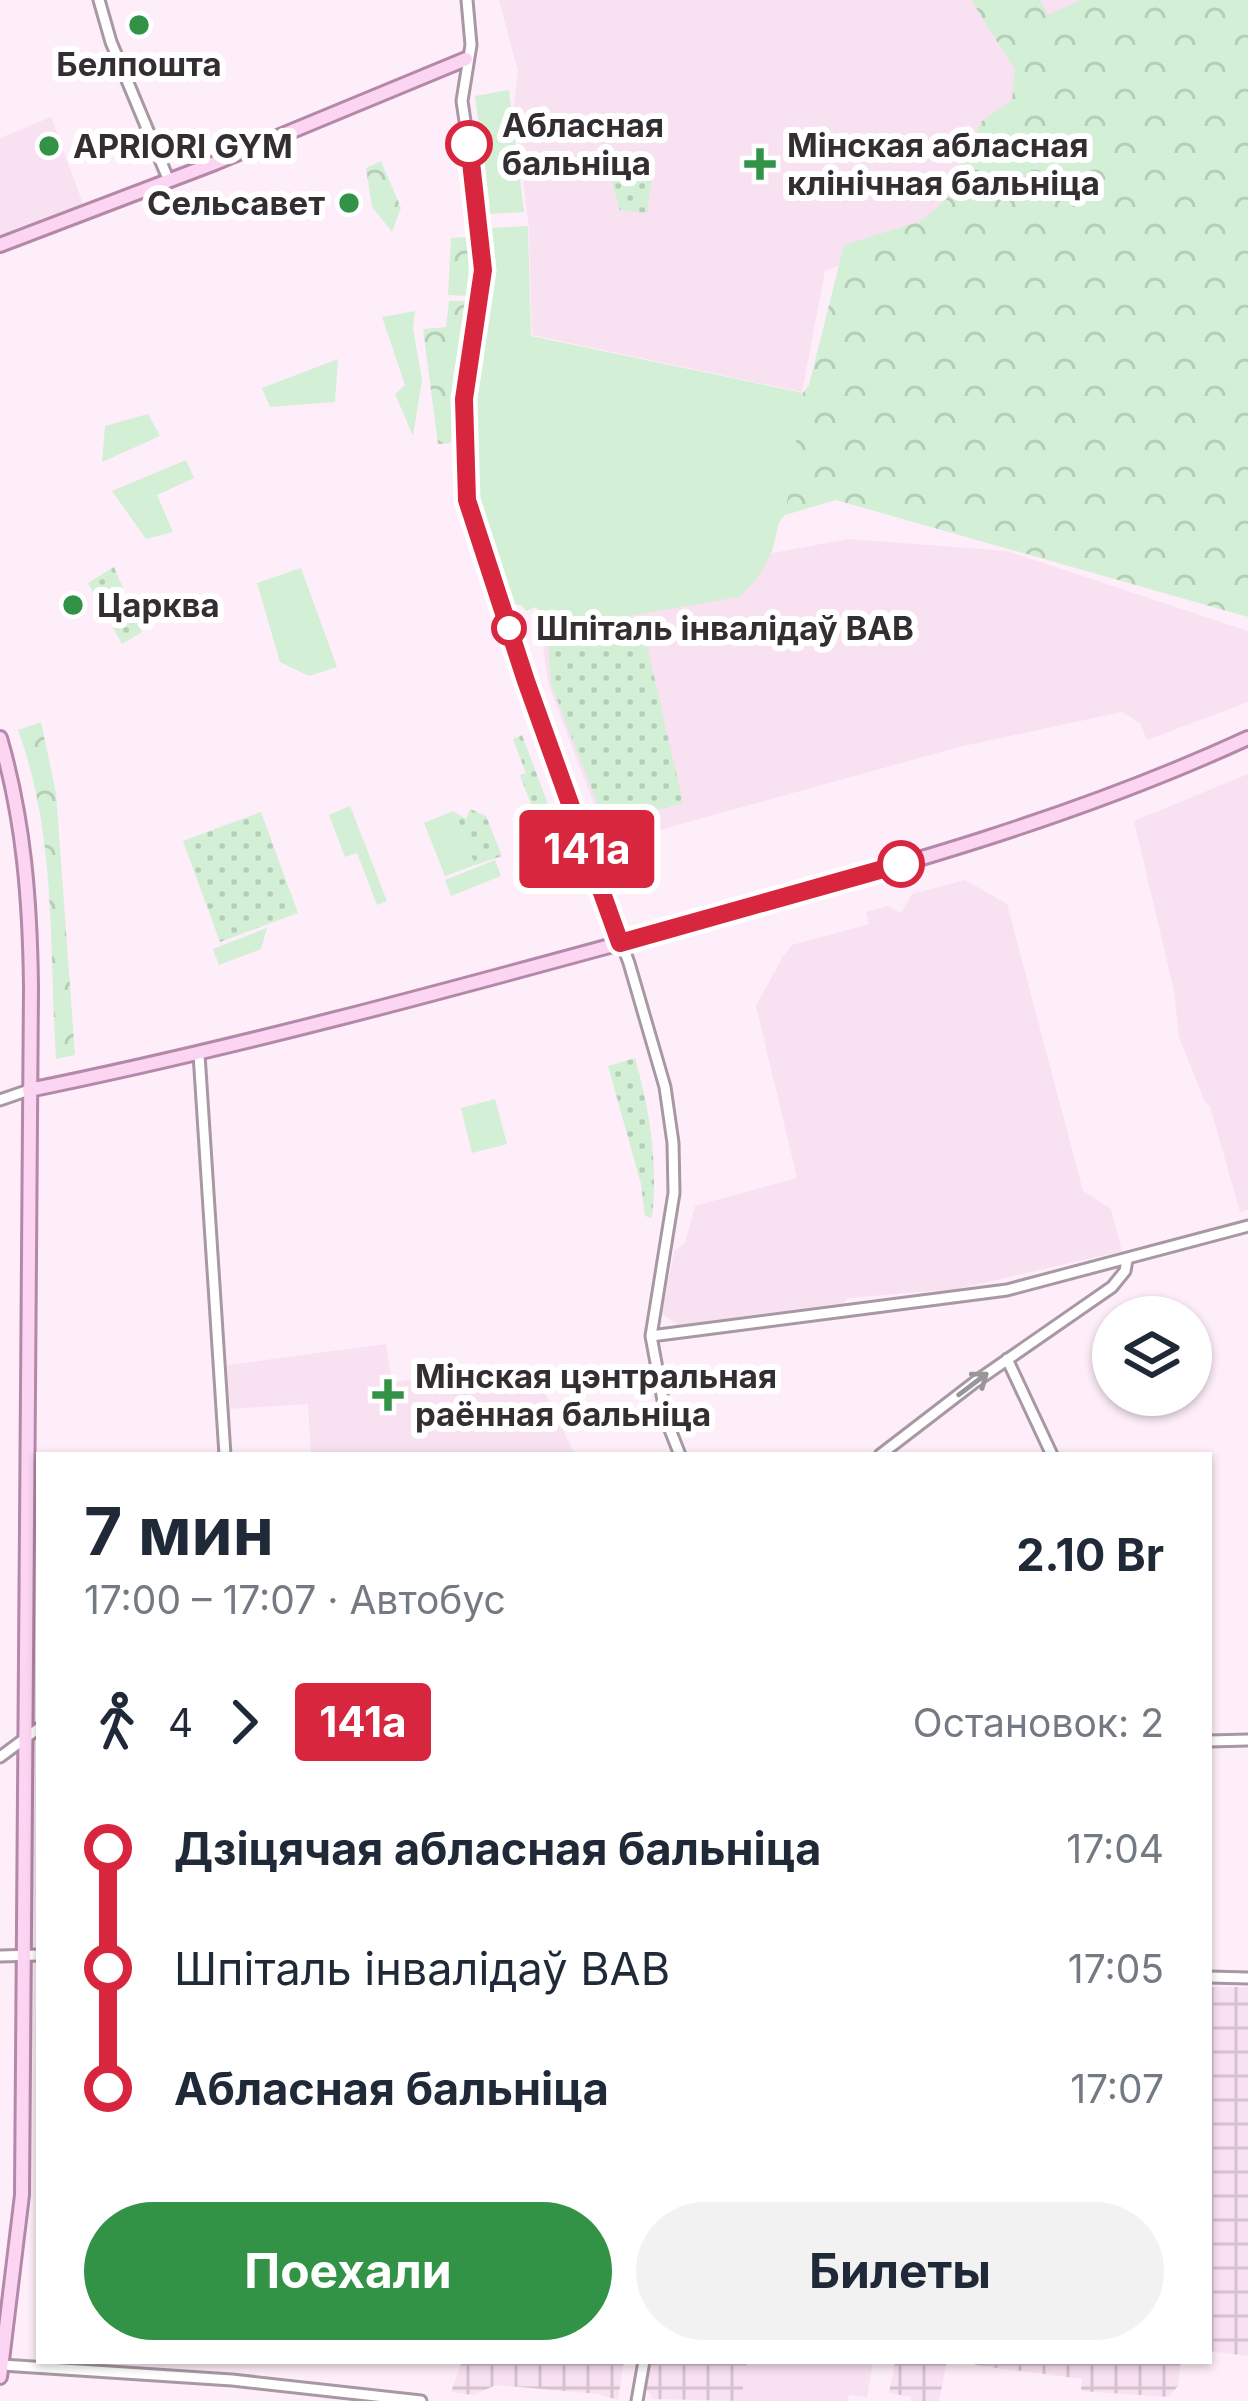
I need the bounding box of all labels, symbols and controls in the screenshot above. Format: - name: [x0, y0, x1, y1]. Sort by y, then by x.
- marker: Белпошта: [126, 12, 152, 38]
- place label: Белпошта: [56, 44, 222, 84]
- place label: Абласная бальніца: [502, 105, 664, 183]
- marker: Абласная бальніца: [447, 122, 491, 166]
- place label: Мінская абласная клінічная бальніца: [787, 125, 1100, 203]
- place label: APRIORI GYM: [73, 126, 293, 166]
- marker: APRIORI GYM: [36, 133, 62, 159]
- marker: Мінская абласная клінічная бальніца: [744, 148, 776, 180]
- place label: Сельсавет: [147, 183, 325, 223]
- marker: Сельсавет: [336, 190, 362, 216]
- place label: Царква: [97, 585, 220, 625]
- marker: Царква: [60, 592, 86, 618]
- place label: Шпіталь інвалідаў ВАВ: [536, 608, 914, 648]
- marker: Шпіталь інвалідаў ВАВ: [493, 612, 525, 644]
- line badge: 141а: [503, 810, 671, 888]
- text: 141а: [543, 823, 631, 874]
- unlabelled marker: [879, 842, 923, 886]
- map controls: [1092, 1296, 1212, 1416]
- button: layers: [1092, 1296, 1212, 1416]
- place label: Мінская цэнтральная раённая бальніца: [415, 1356, 777, 1434]
- one-way arrow: [956, 1371, 989, 1397]
- marker: Мінская цэнтральная раённая бальніца: [372, 1379, 404, 1411]
- text: 7 мин: [84, 1491, 274, 1571]
- text: 2.10 Br: [1016, 1527, 1164, 1582]
- text: 17:00 – 17:07 · Автобус: [84, 1576, 506, 1623]
- icon: walk: [84, 1689, 150, 1755]
- icon: forward: [211, 1689, 277, 1755]
- text: 141а: [319, 1696, 407, 1747]
- text: 4: [168, 1699, 193, 1746]
- text: Остановок: 2: [913, 1699, 1164, 1746]
- text: Дзіцячая абласная бальніца: [174, 1821, 821, 1876]
- text: 17:04: [1066, 1825, 1164, 1872]
- text: Шпіталь інвалідаў ВАВ: [174, 1941, 670, 1996]
- text: 17:05: [1068, 1945, 1164, 1992]
- text: Абласная бальніца: [174, 2061, 609, 2116]
- text: 17:07: [1070, 2065, 1164, 2112]
- button: Поехали: [84, 2202, 612, 2340]
- button: Билеты: [636, 2202, 1164, 2340]

